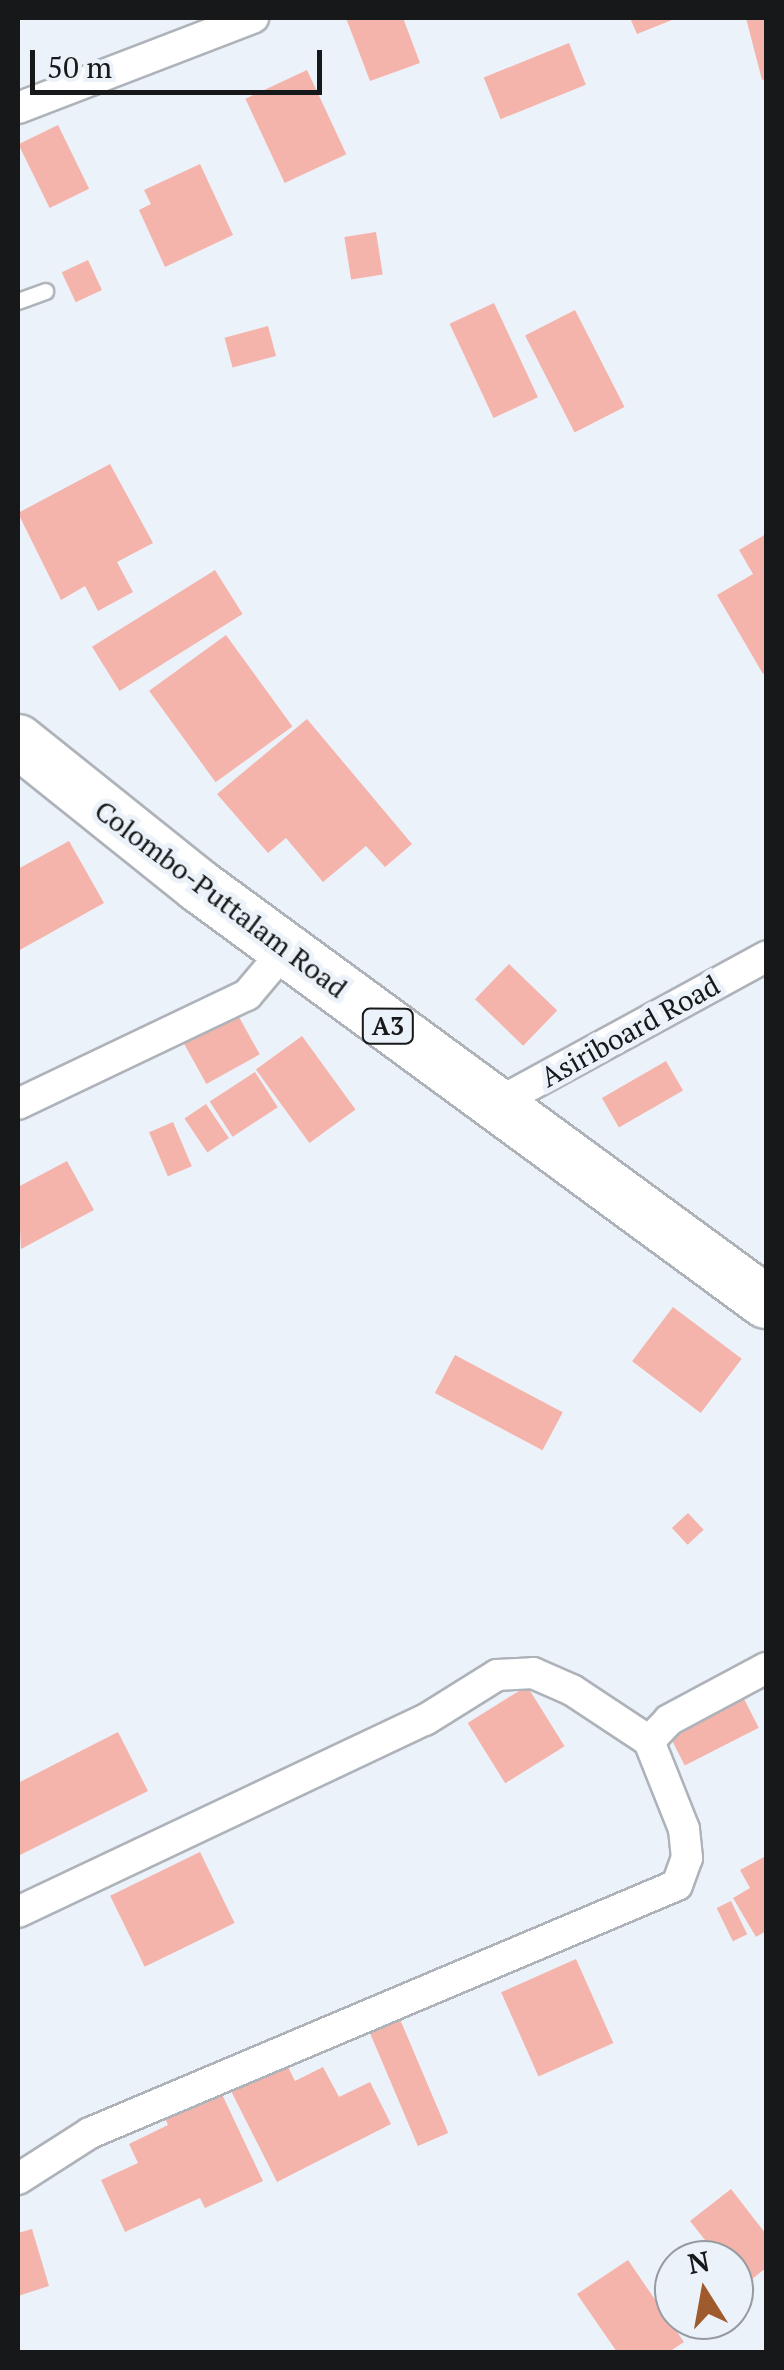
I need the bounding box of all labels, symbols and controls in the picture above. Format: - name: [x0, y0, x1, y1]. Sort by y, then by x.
- scale bar: [35, 30, 328, 92]
- text: 50 m: [47, 47, 112, 87]
- street label: Colombo-Puttalam Road: [88, 793, 354, 1005]
- street label: Asiriboard Road: [535, 968, 725, 1094]
- road number: A3: [360, 1006, 416, 1046]
- north arrow: [654, 2240, 754, 2340]
- text: N: [685, 2242, 713, 2282]

